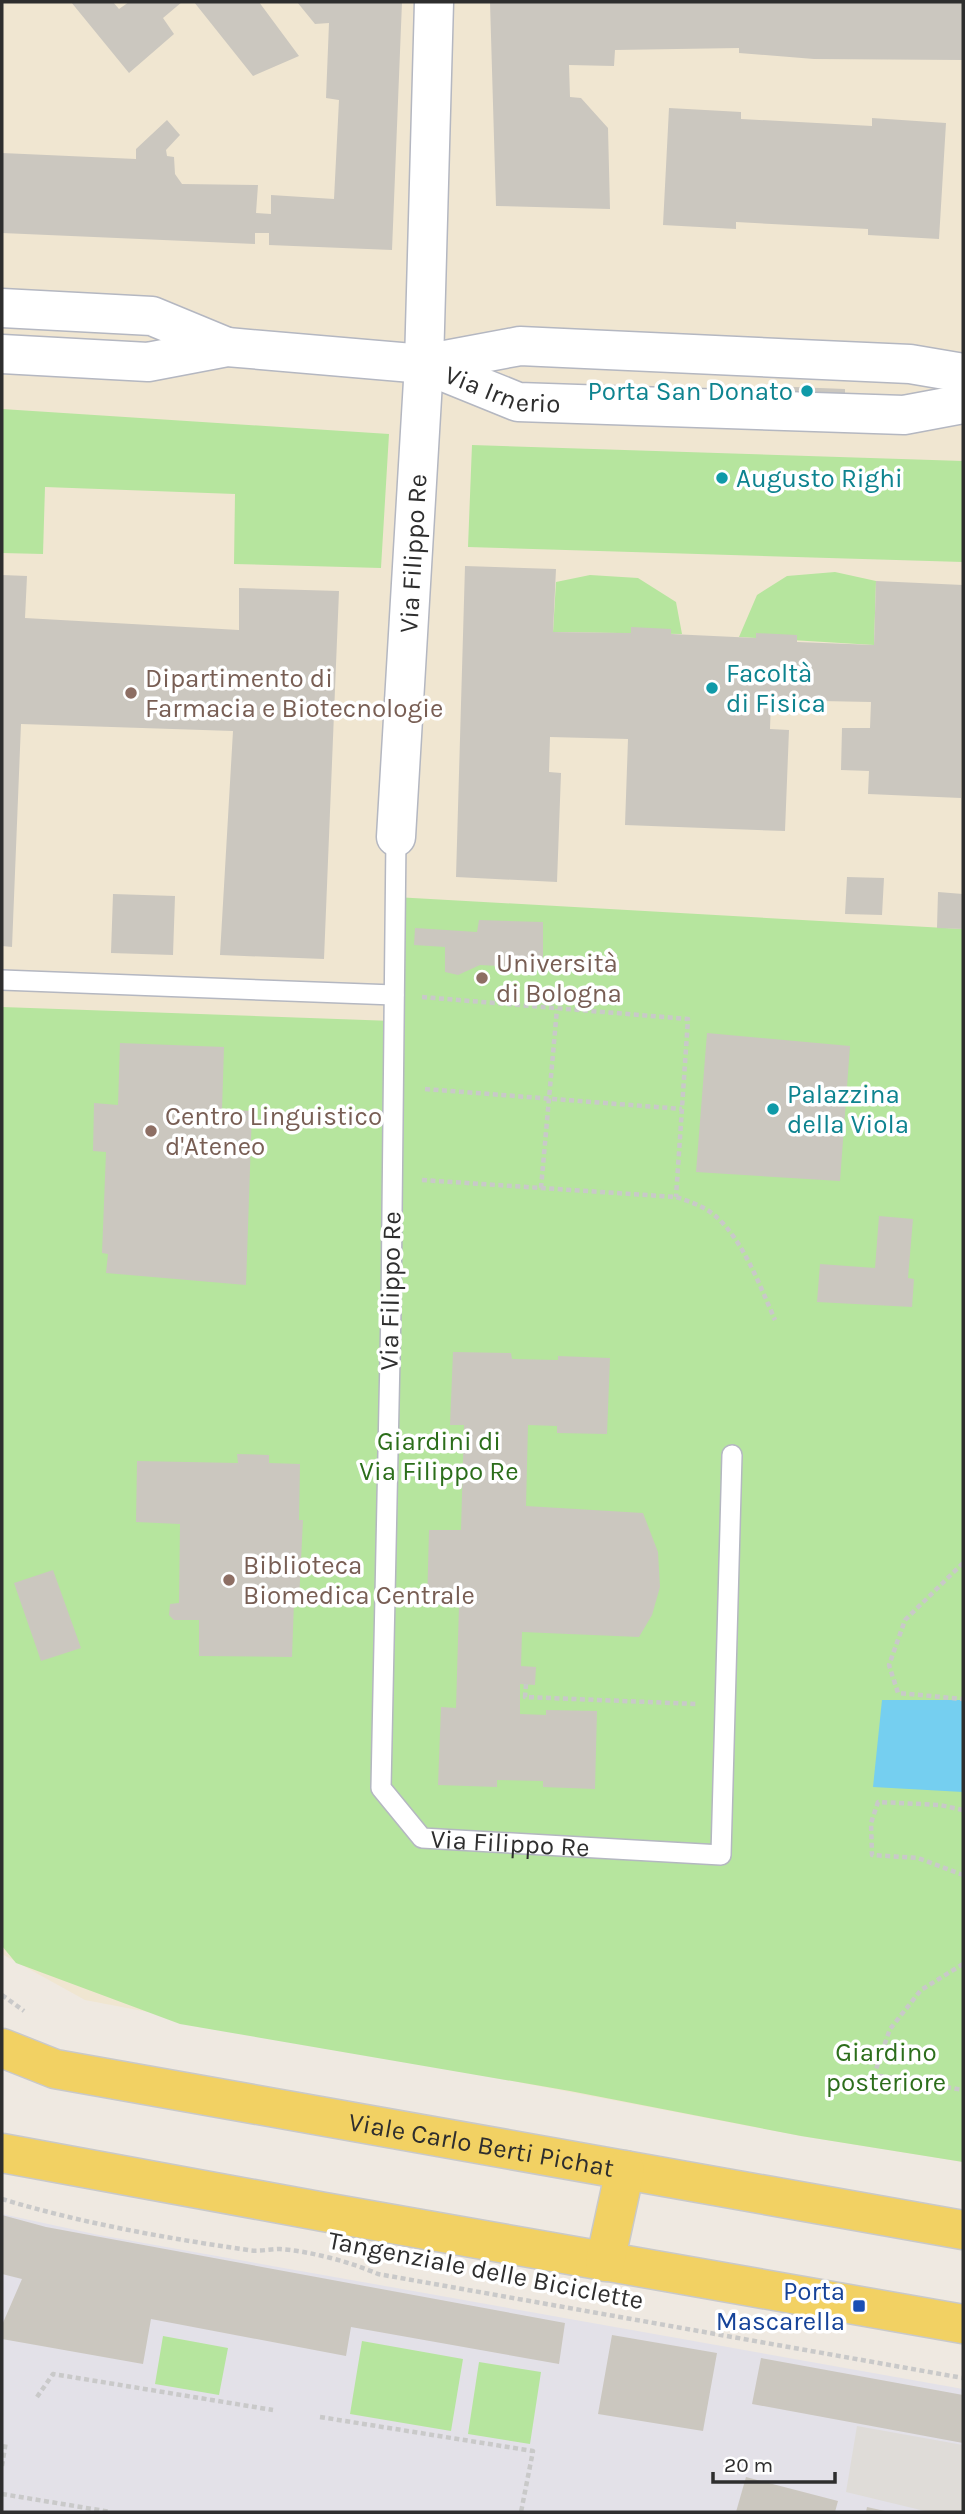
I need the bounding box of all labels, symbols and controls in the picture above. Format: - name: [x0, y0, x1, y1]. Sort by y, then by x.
- street label: Via Irnerio: [440, 359, 561, 419]
- place label: Porta San Donato: [587, 376, 793, 407]
- marker: Porta San Donato: [799, 383, 815, 399]
- place label: Augusto Righi: [736, 463, 903, 494]
- marker: Augusto Righi: [714, 470, 730, 486]
- street label: Via Filippo Re: [393, 473, 433, 634]
- place label: Facoltà di Fisica: [726, 658, 826, 719]
- place label: Dipartimento di Farmacia e Biotecnologie: [145, 663, 443, 724]
- marker: Facoltà di Fisica: [704, 680, 720, 696]
- marker: Dipartimento di Farmacia e Biotecnologie: [123, 685, 139, 701]
- place label: Università di Bologna: [496, 948, 622, 1009]
- marker: Università di Bologna: [474, 970, 490, 986]
- place label: Palazzina della Viola: [787, 1079, 909, 1140]
- place label: Centro Linguistico d'Ateneo: [165, 1101, 382, 1162]
- marker: Palazzina della Viola: [765, 1101, 781, 1117]
- marker: Centro Linguistico d'Ateneo: [143, 1123, 159, 1139]
- street label: Via Filippo Re: [374, 1211, 407, 1371]
- park label: Giardini di Via Filippo Re: [359, 1426, 519, 1487]
- place label: Biblioteca Biomedica Centrale: [243, 1550, 475, 1611]
- marker: Biblioteca Biomedica Centrale: [221, 1572, 237, 1588]
- street label: Via Filippo Re: [430, 1824, 591, 1864]
- park label: Giardino posteriore: [826, 2037, 946, 2098]
- street label: Viale Carlo Berti Pichat: [346, 2106, 617, 2184]
- street label: Tangenziale delle Biciclette: [326, 2225, 646, 2316]
- place label: Porta Mascarella: [716, 2276, 845, 2337]
- marker: Porta Mascarella: [851, 2298, 867, 2314]
- scale bar: [713, 2440, 836, 2484]
- text: 20 m: [724, 2453, 773, 2477]

